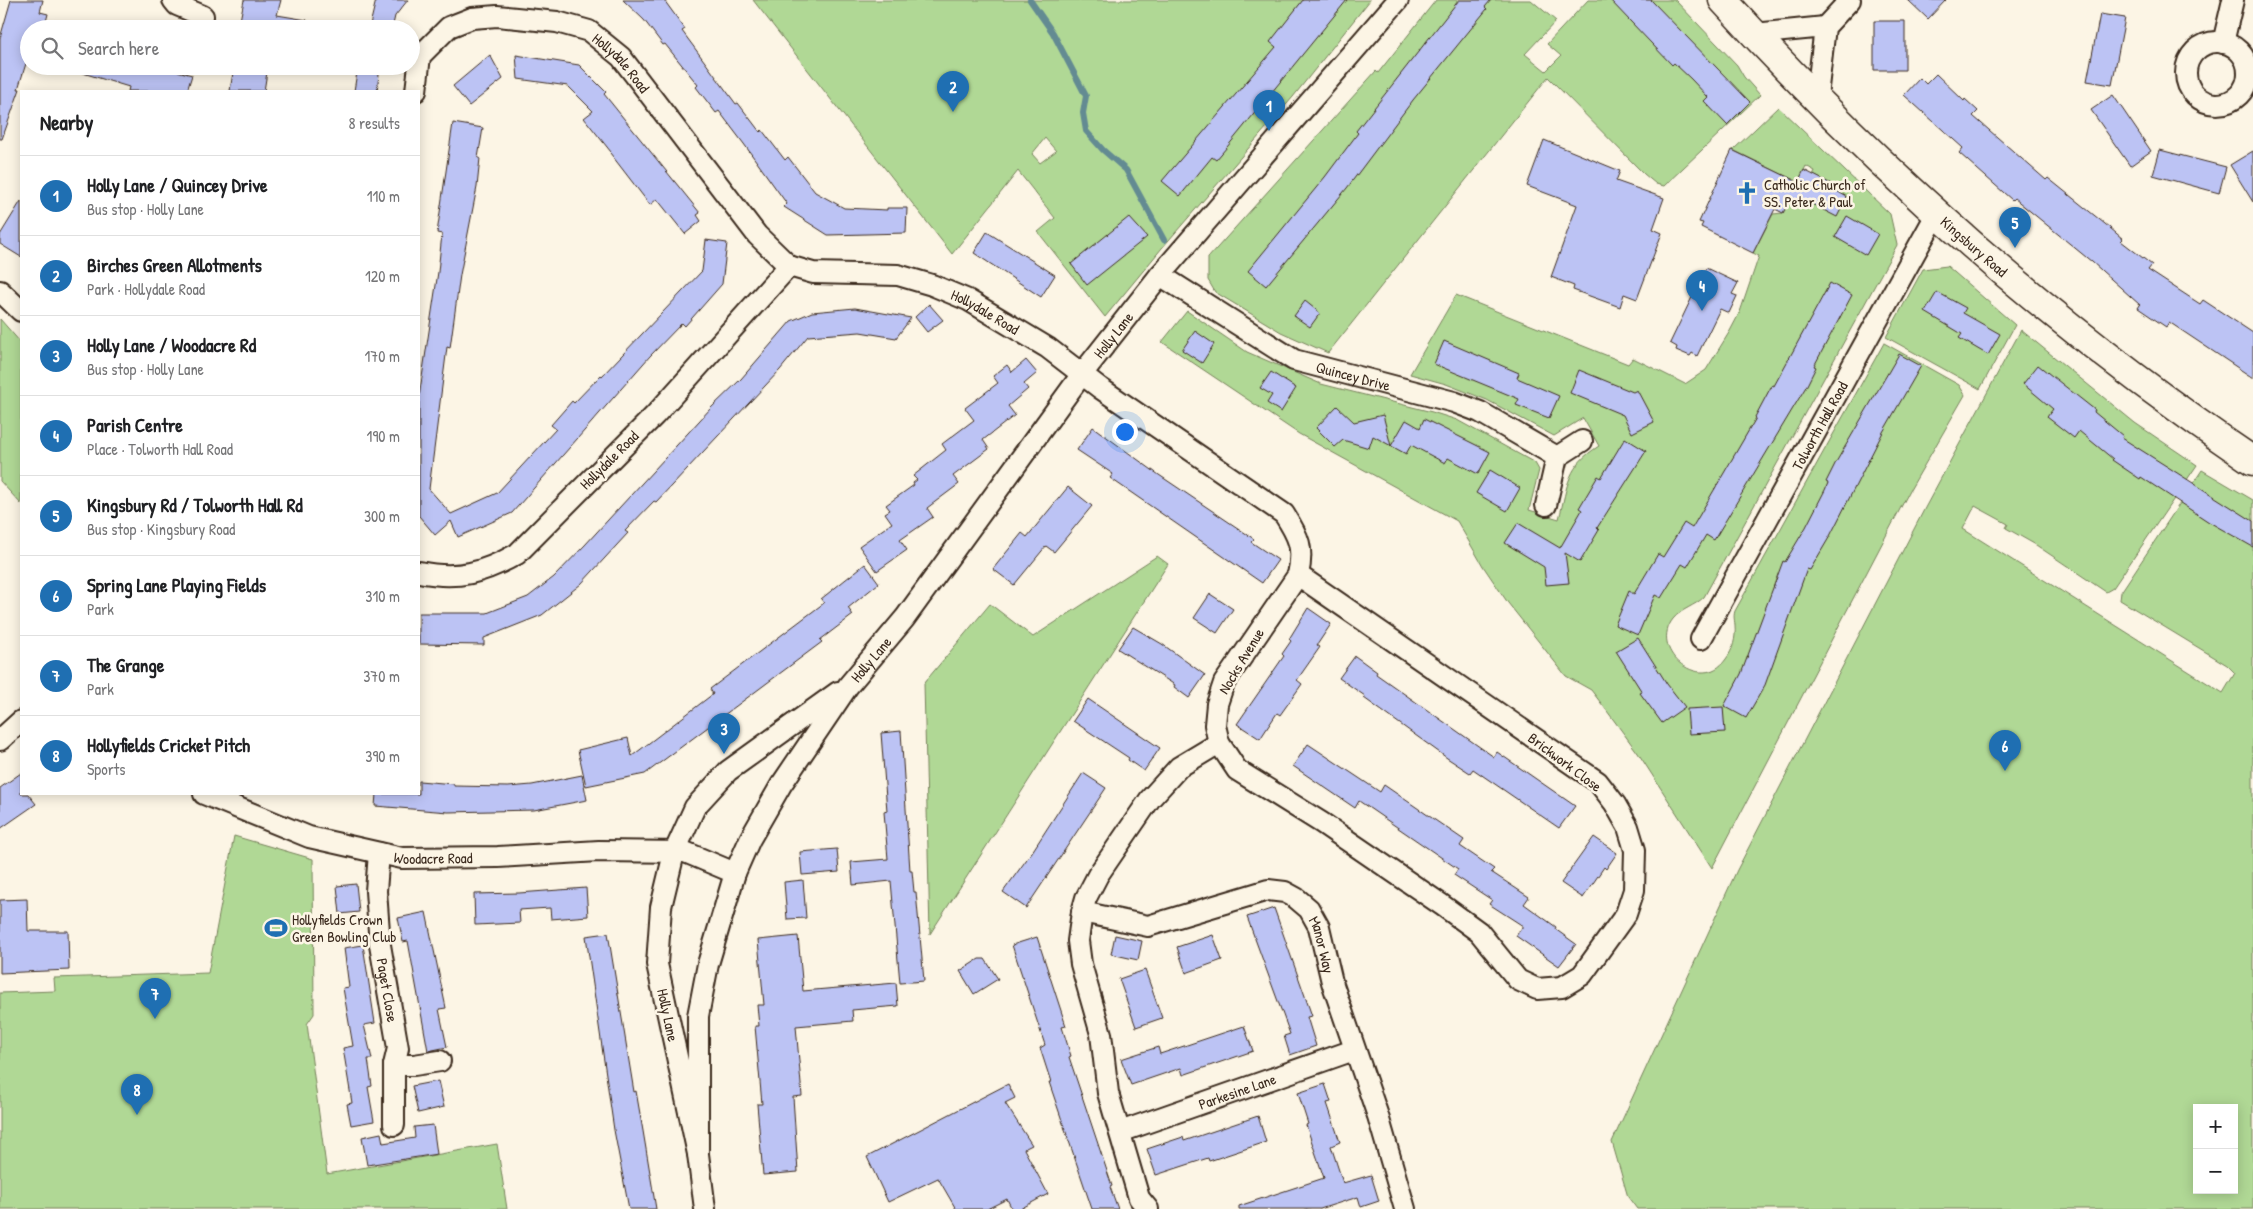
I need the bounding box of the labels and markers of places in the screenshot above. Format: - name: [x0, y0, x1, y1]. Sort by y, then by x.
- pin: 2: [937, 71, 969, 112]
- pin: 1: [1253, 90, 1285, 131]
- place label: Catholic Church of SS. Peter & Paul: [1764, 174, 1866, 212]
- church icon: Catholic Church of SS. Peter & Paul: [1734, 180, 1760, 206]
- pin: 5: [1999, 207, 2031, 248]
- pin: 4: [1686, 270, 1718, 311]
- pin: 3: [708, 713, 740, 754]
- pin: 6: [1989, 730, 2021, 771]
- place label: Hollyfields Crown Green Bowling Club: [292, 909, 396, 947]
- sports icon: Hollyfields Crown Green Bowling Club: [263, 915, 289, 941]
- pin: 7: [139, 978, 171, 1019]
- pin: 8: [121, 1074, 153, 1115]

